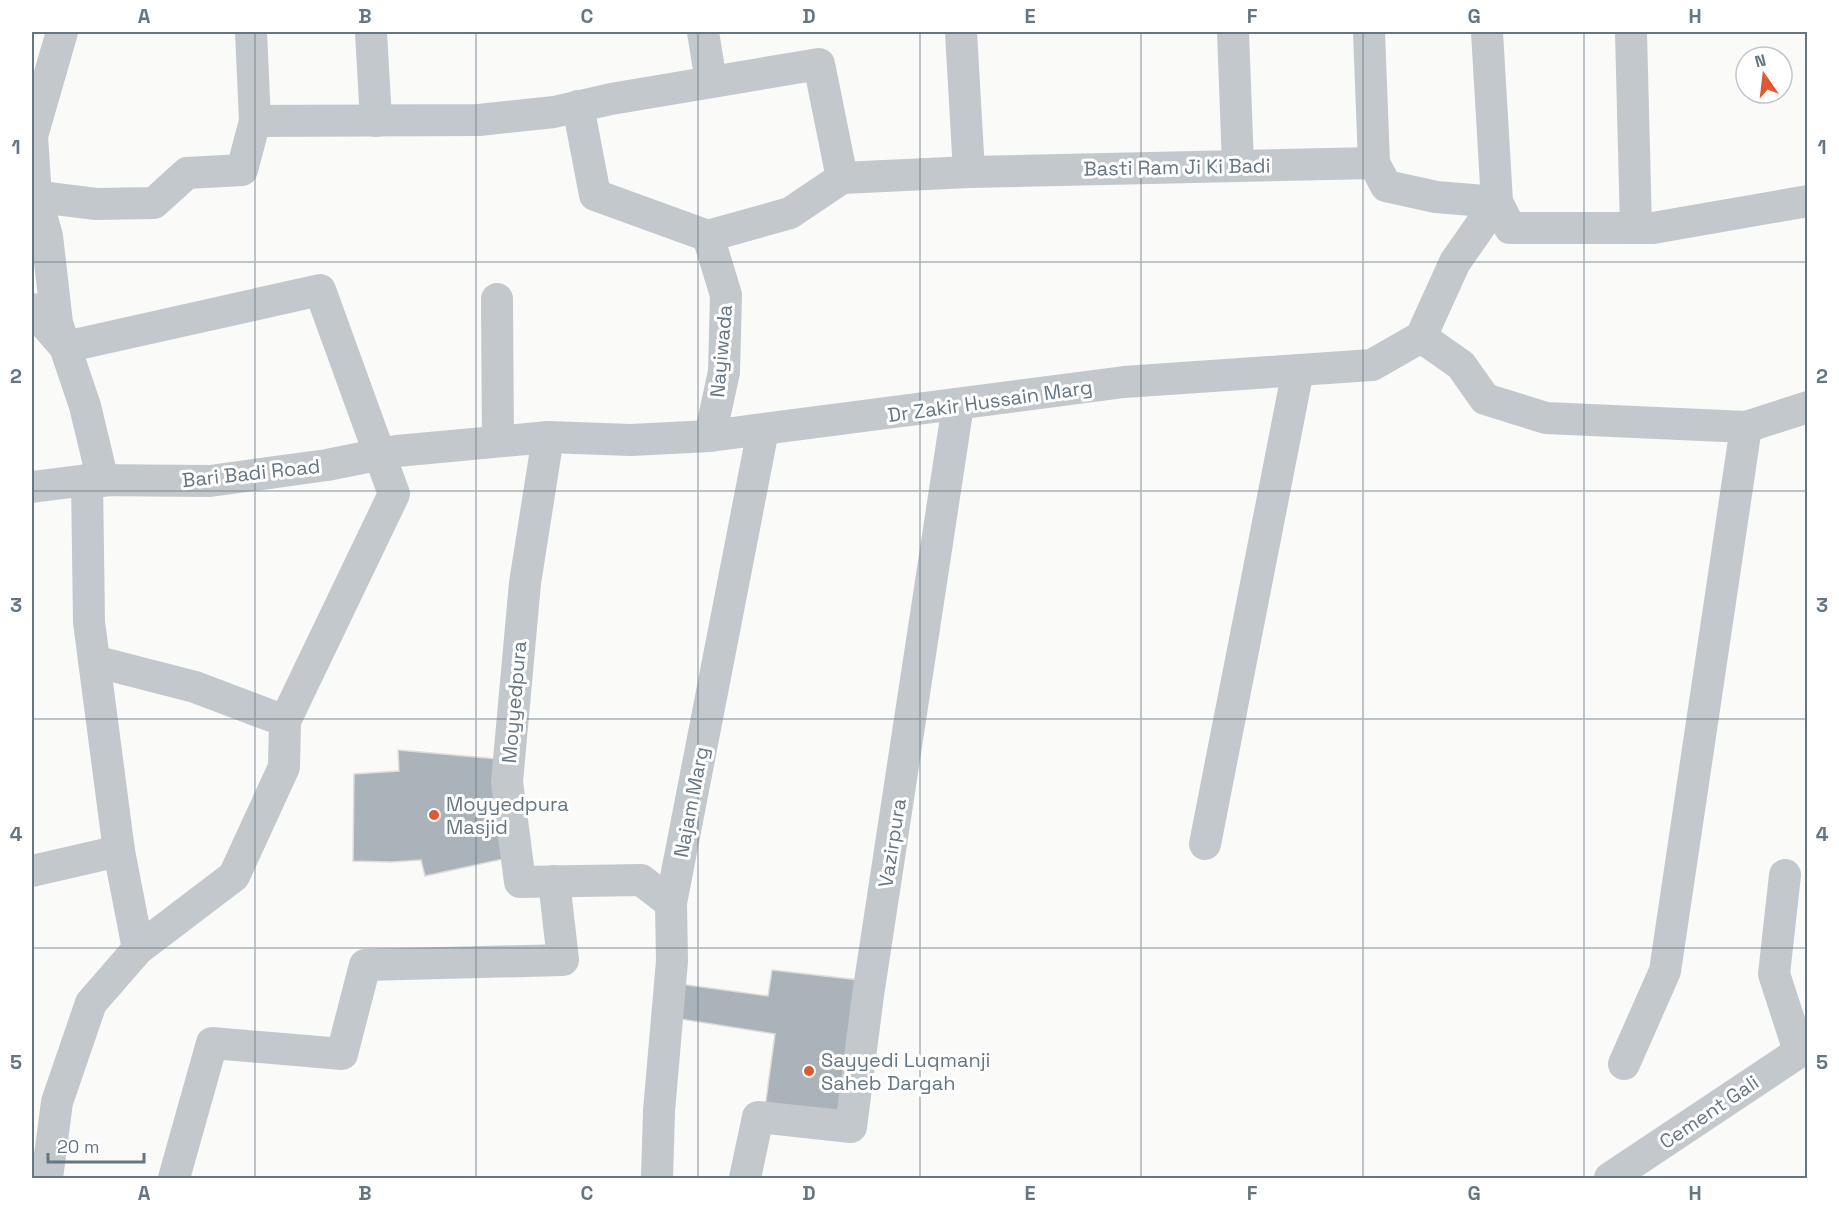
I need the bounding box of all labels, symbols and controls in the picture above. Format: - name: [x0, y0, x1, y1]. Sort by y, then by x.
- text: A: [138, 3, 151, 29]
- text: B: [358, 3, 372, 29]
- text: C: [581, 3, 594, 29]
- text: D: [802, 3, 816, 29]
- text: E: [1024, 3, 1036, 29]
- text: F: [1247, 3, 1258, 29]
- text: G: [1467, 3, 1481, 29]
- text: H: [1688, 3, 1702, 29]
- north arrow: [1734, 45, 1794, 105]
- text: N: [1753, 49, 1768, 72]
- text: 1: [11, 134, 21, 160]
- text: 1: [1817, 134, 1827, 160]
- street label: Basti Ram Ji Ki Badi: [1083, 152, 1271, 182]
- street label: Nayiwada: [704, 303, 738, 399]
- text: 2: [10, 363, 22, 389]
- text: 2: [1816, 363, 1828, 389]
- street label: Dr Zakir Hussain Marg: [886, 374, 1094, 428]
- street label: Bari Badi Road: [181, 453, 321, 493]
- text: 3: [10, 592, 22, 618]
- text: 3: [1816, 592, 1828, 618]
- street label: Moyyedpura: [496, 640, 532, 764]
- street label: Najam Marg: [668, 744, 714, 860]
- place label: Moyyedpura Masjid: [446, 791, 569, 840]
- street label: Vazirpura: [872, 797, 912, 889]
- marker: Moyyedpura Masjid: [427, 808, 441, 822]
- text: 4: [10, 821, 23, 847]
- text: 4: [1816, 821, 1829, 847]
- place label: Sayyedi Luqmanji Saheb Dargah: [821, 1047, 991, 1096]
- text: 5: [10, 1049, 22, 1075]
- text: 5: [1816, 1049, 1828, 1075]
- marker: Sayyedi Luqmanji Saheb Dargah: [802, 1064, 816, 1078]
- street label: Cement Gali: [1654, 1069, 1764, 1155]
- scale bar: [48, 1126, 144, 1164]
- text: 20 m: [57, 1135, 100, 1158]
- text: A: [138, 1180, 151, 1206]
- text: B: [358, 1180, 372, 1206]
- text: C: [581, 1180, 594, 1206]
- text: D: [802, 1180, 816, 1206]
- text: E: [1024, 1180, 1036, 1206]
- text: F: [1247, 1180, 1258, 1206]
- text: G: [1467, 1180, 1481, 1206]
- text: H: [1688, 1180, 1702, 1206]

